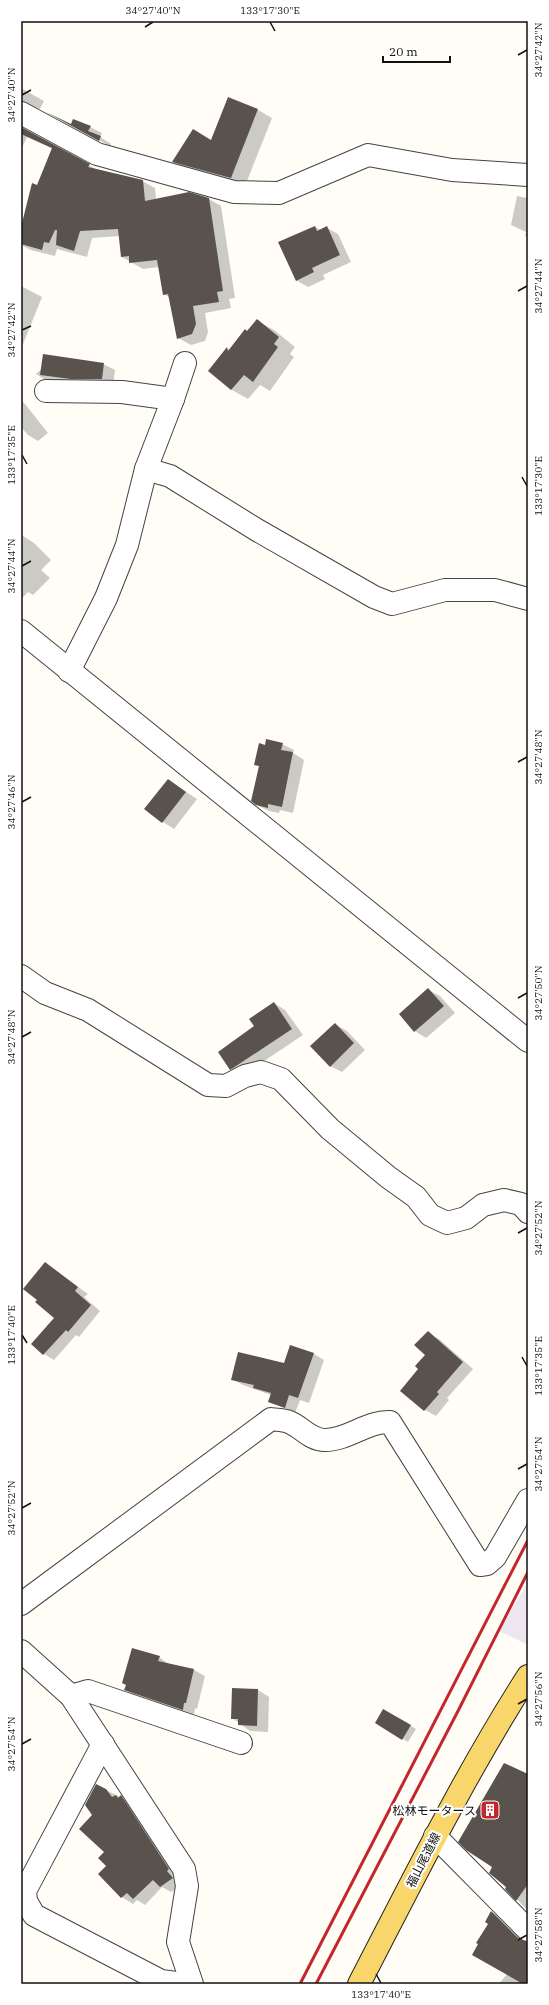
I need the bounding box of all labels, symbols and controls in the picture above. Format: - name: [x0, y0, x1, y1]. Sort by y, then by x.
- text: 34°27'40"N: [126, 4, 181, 17]
- text: 133°17'30"E: [240, 4, 300, 17]
- text: 34°27'42"N: [532, 22, 545, 78]
- scale bar: [383, 38, 450, 64]
- text: 20 m: [389, 44, 418, 59]
- text: 34°27'40"N: [5, 67, 18, 123]
- text: 34°27'44"N: [532, 258, 545, 314]
- text: 34°27'42"N: [5, 302, 18, 358]
- text: 133°17'35"E: [5, 425, 18, 485]
- text: 133°17'30"E: [532, 456, 545, 516]
- text: 34°27'44"N: [5, 538, 18, 594]
- text: 34°27'48"N: [532, 729, 545, 785]
- text: 34°27'46"N: [5, 774, 18, 830]
- text: 34°27'50"N: [532, 965, 545, 1021]
- text: 34°27'48"N: [5, 1009, 18, 1065]
- text: 34°27'52"N: [532, 1200, 545, 1256]
- text: 133°17'40"E: [5, 1305, 18, 1365]
- text: 133°17'35"E: [532, 1336, 545, 1396]
- text: 34°27'54"N: [532, 1436, 545, 1492]
- text: 34°27'52"N: [5, 1480, 18, 1536]
- text: 34°27'56"N: [532, 1671, 545, 1727]
- text: 34°27'54"N: [5, 1716, 18, 1772]
- building icon: 松林モータース: [479, 1799, 501, 1821]
- place label: 松林モータース: [393, 1803, 476, 1818]
- street label: 福山尾道線: [403, 1830, 443, 1890]
- text: 34°27'58"N: [532, 1907, 545, 1963]
- text: 133°17'40"E: [351, 1988, 411, 2001]

